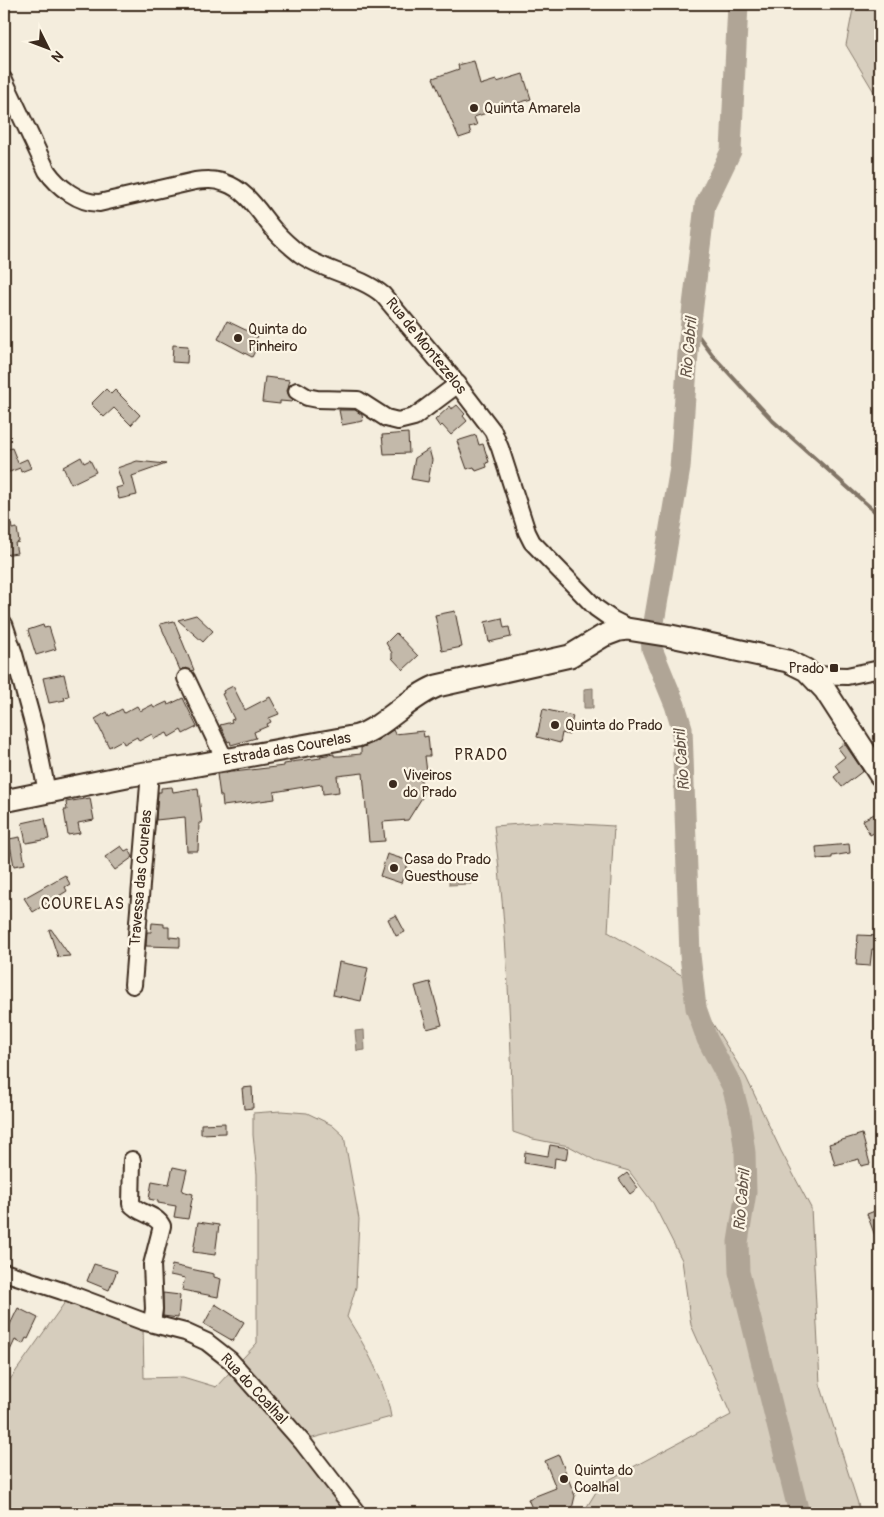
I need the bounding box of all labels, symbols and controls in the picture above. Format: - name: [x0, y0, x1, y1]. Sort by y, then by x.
- north arrow: [22, 22, 72, 72]
- text: N: [48, 47, 67, 66]
- place label: Quinta Amarela: [484, 99, 581, 118]
- marker: Quinta Amarela: [468, 102, 480, 114]
- street label: Rua de Montezelos: [381, 294, 471, 398]
- water label: Rio Cabril: [676, 314, 702, 380]
- place label: Quinta do Pinheiro: [248, 320, 307, 356]
- marker: Quinta do Pinheiro: [232, 332, 244, 344]
- place label: Prado: [789, 659, 824, 678]
- marker: Prado: [828, 662, 840, 674]
- place label: Quinta do Prado: [565, 716, 663, 735]
- marker: Quinta do Prado: [549, 719, 561, 731]
- water label: Rio Cabril: [670, 726, 694, 791]
- street label: Estrada das Courelas: [222, 728, 353, 770]
- district label: PRADO: [454, 745, 508, 765]
- place label: Viveiros do Prado: [403, 766, 457, 802]
- marker: Viveiros do Prado: [387, 778, 399, 790]
- street label: Travessa das Courelas: [126, 809, 156, 947]
- place label: Casa do Prado Guesthouse: [404, 850, 491, 886]
- marker: Casa do Prado Guesthouse: [388, 862, 400, 874]
- district label: COURELAS: [41, 894, 125, 914]
- water label: Rio Cabril: [729, 1166, 755, 1232]
- street label: Rua do Coalhal: [216, 1350, 292, 1428]
- place label: Quinta do Coalhal: [574, 1461, 633, 1497]
- marker: Quinta do Coalhal: [558, 1473, 570, 1485]

